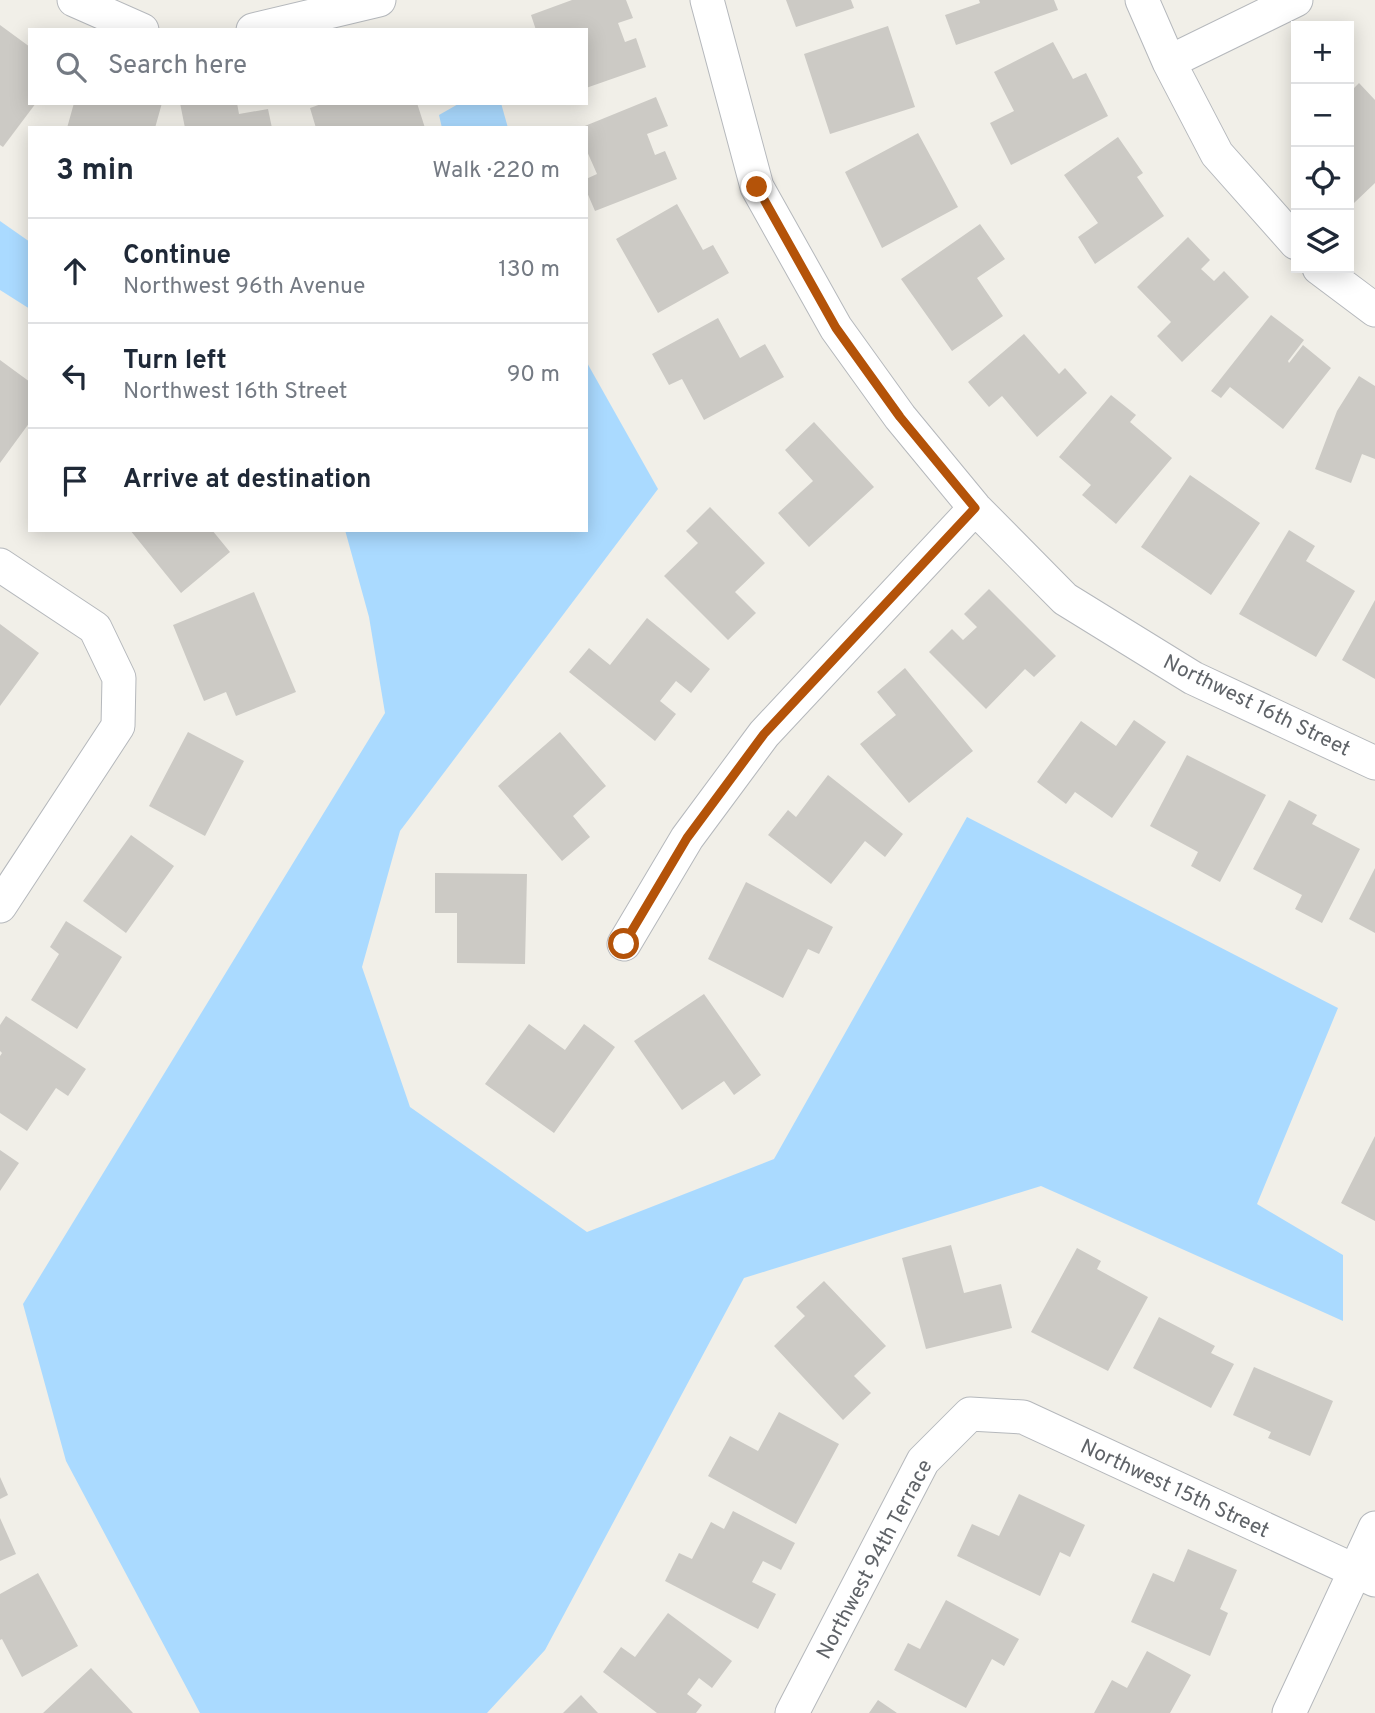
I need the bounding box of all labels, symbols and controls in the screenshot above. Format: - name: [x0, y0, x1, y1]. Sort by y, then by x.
- map controls: [1291, 21, 1354, 273]
- button: +: [1291, 21, 1354, 84]
- search box: [28, 28, 588, 105]
- icon: search: [52, 48, 90, 86]
- text: Search here: [108, 50, 247, 83]
- button: −: [1291, 84, 1354, 147]
- button: locate: [1291, 147, 1354, 210]
- text: 3 min: [56, 153, 134, 190]
- text: Walk · 220 m: [432, 157, 560, 186]
- route end: [741, 171, 772, 202]
- button: layers: [1291, 210, 1354, 273]
- text: Continue: [123, 240, 231, 273]
- icon: ahead: [56, 252, 94, 290]
- text: 130 m: [498, 256, 560, 285]
- text: Northwest 96th Avenue: [123, 273, 365, 302]
- text: Turn left: [123, 345, 227, 378]
- icon: left: [56, 357, 94, 395]
- text: 90 m: [507, 361, 560, 390]
- text: Northwest 16th Street: [123, 378, 348, 407]
- icon: arrive: [56, 462, 94, 500]
- text: Arrive at destination: [123, 464, 371, 497]
- street label: Northwest 16th Street: [1158, 649, 1354, 763]
- route start: [608, 928, 639, 959]
- street label: Northwest 15th Street: [1076, 1434, 1273, 1545]
- street label: Northwest 94th Terrace: [811, 1455, 939, 1664]

